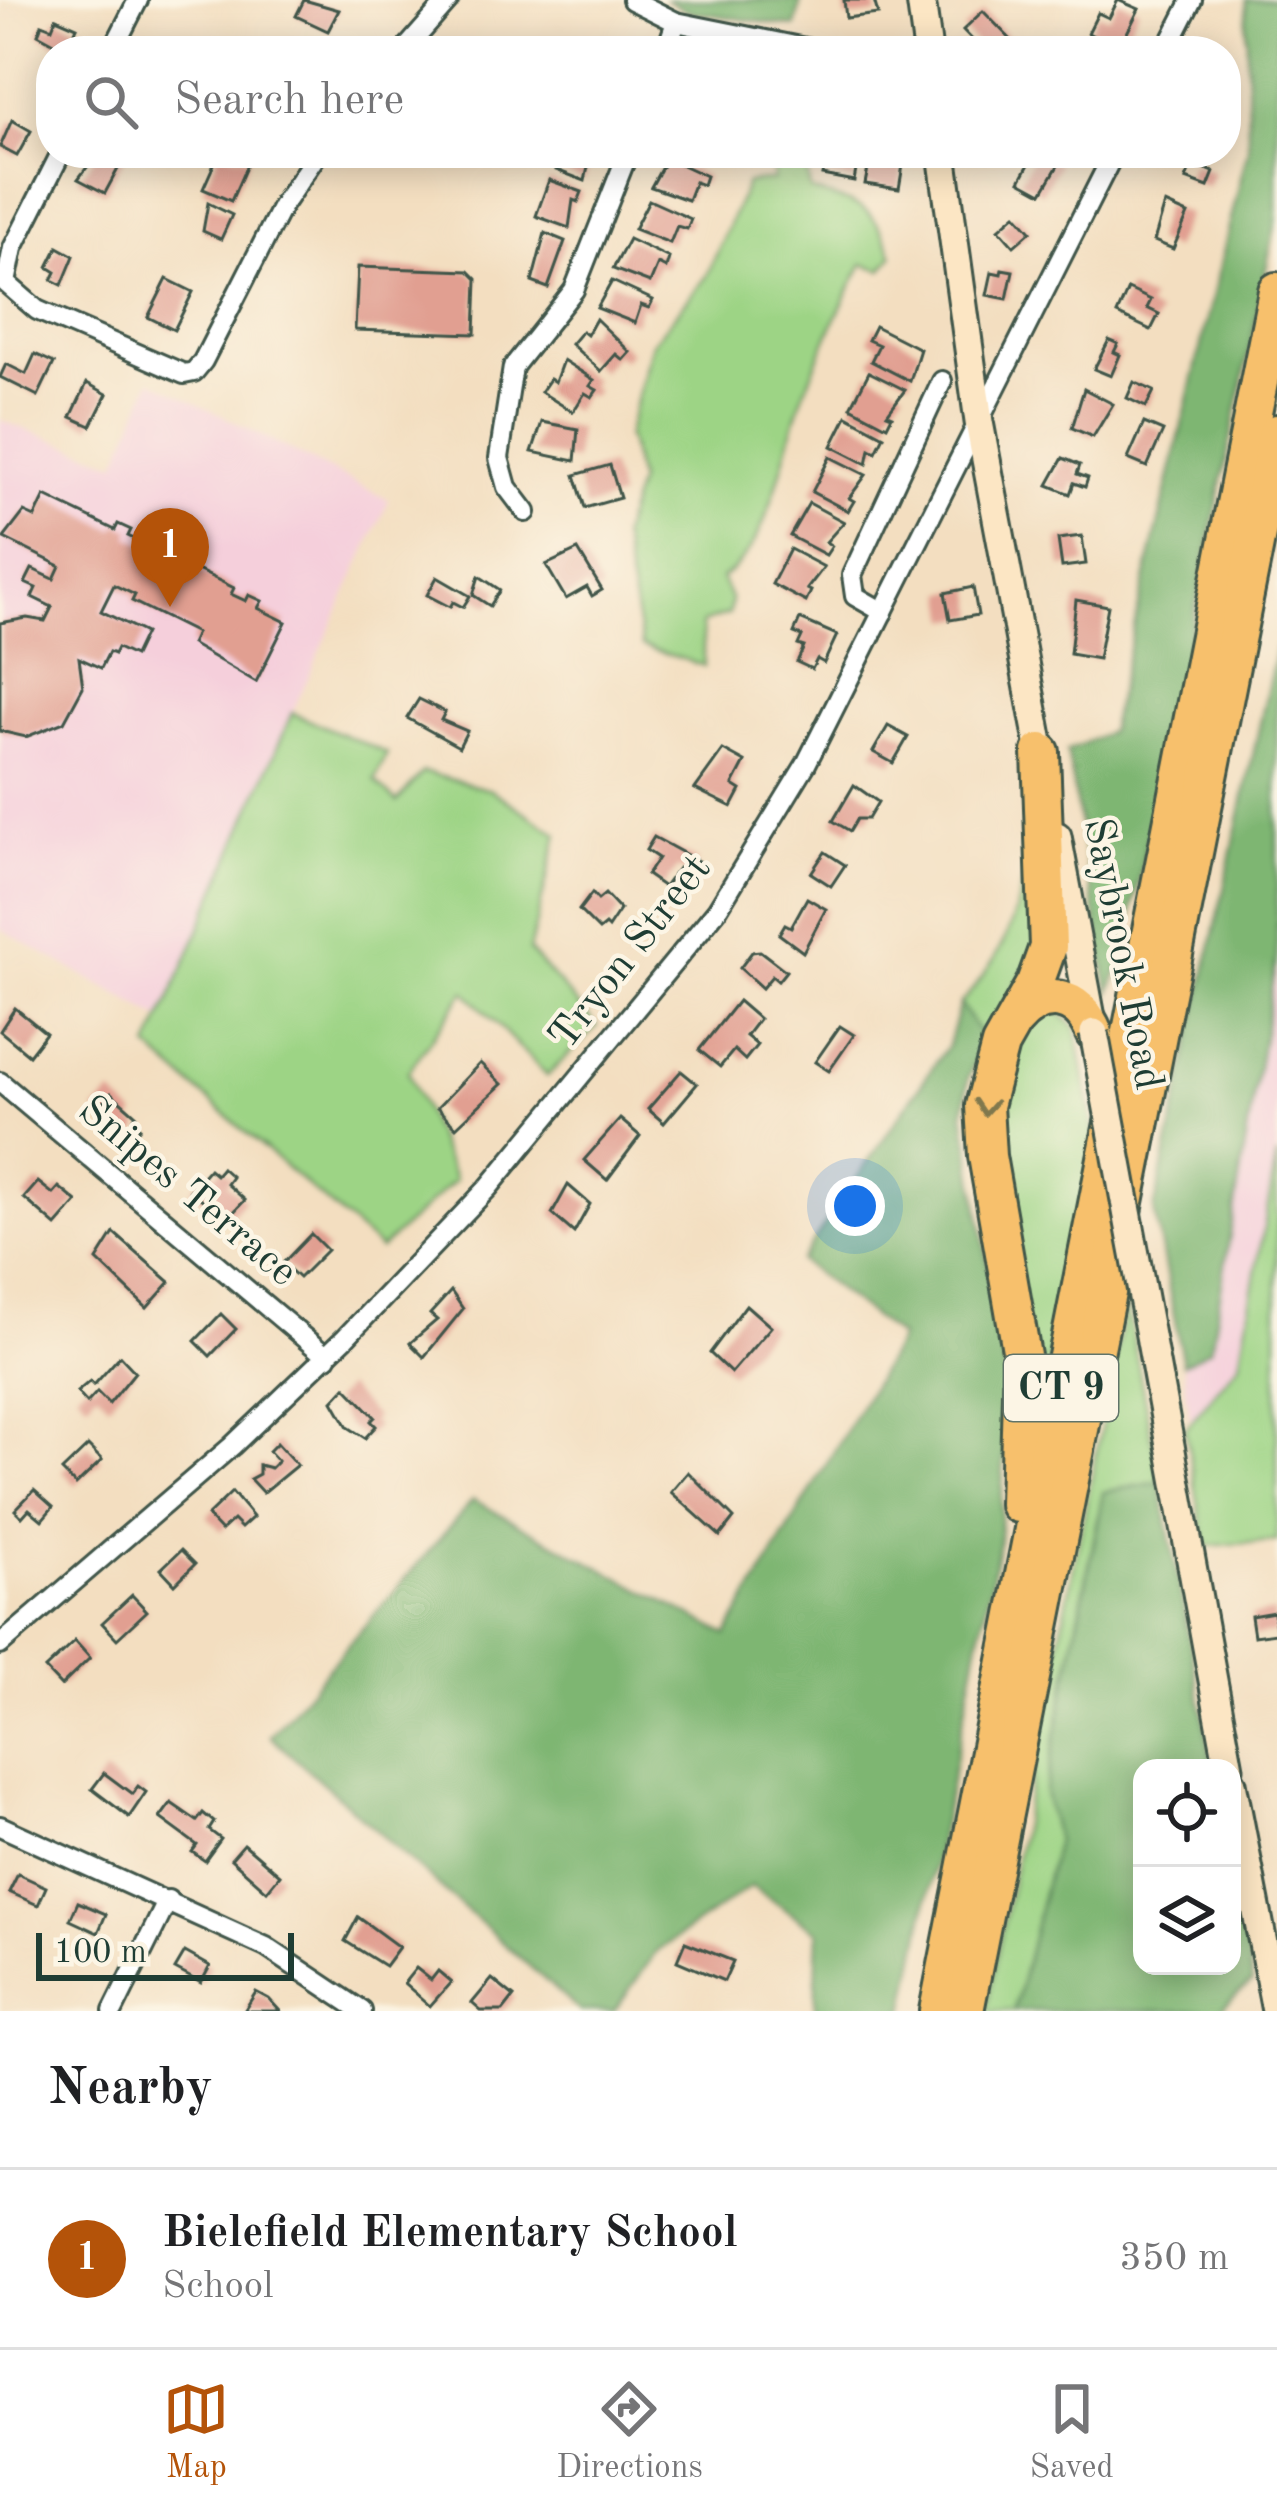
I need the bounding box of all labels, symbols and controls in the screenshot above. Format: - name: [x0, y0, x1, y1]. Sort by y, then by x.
- search box: [36, 36, 1241, 168]
- icon: search: [78, 69, 144, 135]
- text: Search here: [174, 79, 404, 124]
- pin: 1: [131, 508, 209, 607]
- street label: Saybrook Road: [1075, 815, 1169, 1093]
- street label: Tryon Street: [542, 848, 720, 1058]
- street label: Snipes Terrace: [70, 1089, 304, 1295]
- one-way arrow: [972, 1098, 998, 1117]
- your location: [825, 1176, 885, 1236]
- road number: CT 9: [1004, 1355, 1118, 1421]
- map controls: [1133, 1759, 1241, 1975]
- button: locate: [1133, 1759, 1241, 1867]
- button: layers: [1133, 1867, 1241, 1975]
- scale bar: [36, 1927, 294, 1980]
- text: 100 m: [54, 1937, 147, 1970]
- text: Nearby: [48, 2064, 213, 2115]
- text: Bielefield Elementary School: [162, 2212, 738, 2257]
- text: 1: [76, 2239, 98, 2278]
- text: 350 m: [1119, 2239, 1229, 2278]
- text: School: [162, 2267, 274, 2306]
- tab: Map: [163, 2376, 229, 2489]
- tab: Directions: [556, 2376, 703, 2489]
- tab: Saved: [1030, 2376, 1114, 2489]

